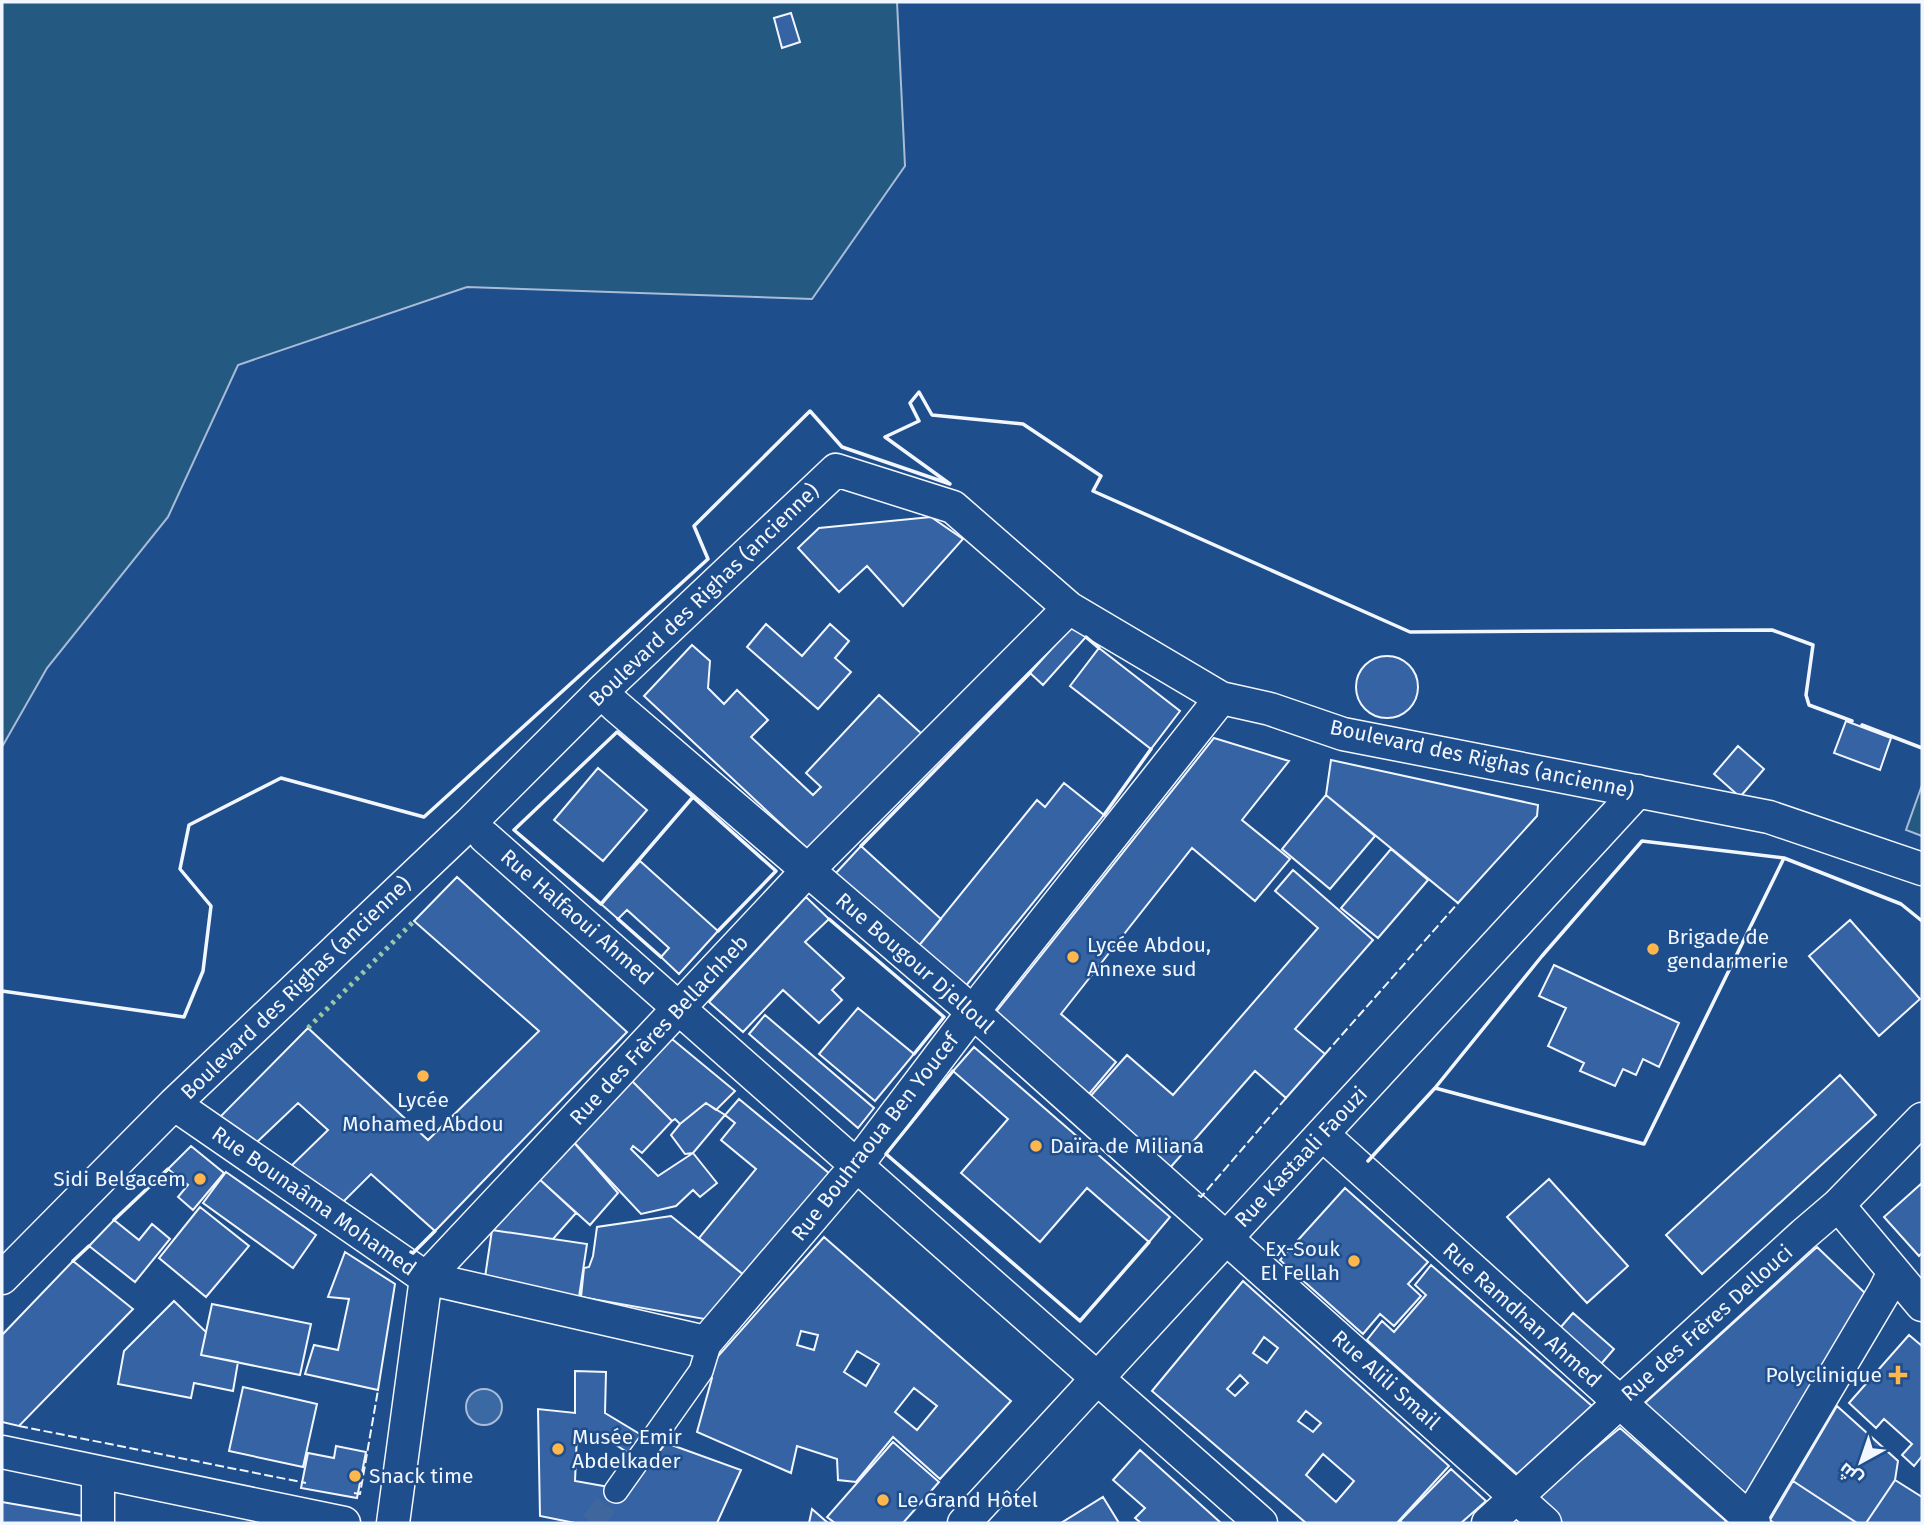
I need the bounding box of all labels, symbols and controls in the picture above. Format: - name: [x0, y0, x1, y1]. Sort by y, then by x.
- street label: Boulevard des Righas (ancienne): [583, 478, 825, 712]
- street label: Boulevard des Righas (ancienne): [1328, 714, 1636, 804]
- street label: Rue Halfaoui Ahmed: [495, 844, 659, 990]
- street label: Boulevard des Righas (ancienne): [175, 871, 417, 1105]
- street label: Rue Bougour Djelloul: [830, 887, 1000, 1039]
- place label: Brigade de gendarmerie: [1667, 924, 1788, 974]
- street label: Rue des Frères Bellachheb: [564, 930, 754, 1130]
- place label: Lycée Abdou, Annexe sud: [1087, 932, 1211, 982]
- marker: Brigade de gendarmerie: [1645, 941, 1661, 957]
- marker: Lycée Abdou, Annexe sud: [1065, 949, 1081, 965]
- street label: Rue Bouhraoua Ben Youcef: [786, 1026, 965, 1246]
- marker: Lycée Mohamed Abdou: [415, 1068, 431, 1084]
- street label: Rue Kastaali Faouzi: [1229, 1081, 1373, 1233]
- place label: Lycée Mohamed Abdou: [342, 1087, 504, 1137]
- street label: Rue Bounaâma Mohamed: [207, 1121, 421, 1281]
- place label: Daïra de Miliana: [1050, 1133, 1204, 1159]
- marker: Daïra de Miliana: [1028, 1138, 1044, 1154]
- place label: Sidi Belgacem: [53, 1166, 186, 1192]
- marker: Sidi Belgacem: [192, 1171, 208, 1187]
- place label: Ex-Souk El Fellah: [1260, 1236, 1340, 1286]
- street label: Rue Ramdhan Ahmed: [1437, 1237, 1607, 1393]
- street label: Rue des Frères Dellouci: [1616, 1239, 1798, 1407]
- marker: Ex-Souk El Fellah: [1346, 1253, 1362, 1269]
- street label: Rue Alili Smail: [1327, 1325, 1445, 1435]
- place label: Polyclinique: [1765, 1362, 1882, 1388]
- marker: Polyclinique: [1888, 1365, 1908, 1385]
- place label: Musée Emir Abdelkader: [572, 1424, 682, 1474]
- north arrow: [1826, 1427, 1896, 1497]
- marker: Musée Emir Abdelkader: [550, 1441, 566, 1457]
- text: ش: [1834, 1458, 1867, 1491]
- place label: Snack time: [369, 1463, 473, 1489]
- marker: Snack time: [347, 1468, 363, 1484]
- place label: Le Grand Hôtel: [897, 1487, 1038, 1513]
- marker: Le Grand Hôtel: [875, 1492, 891, 1508]

